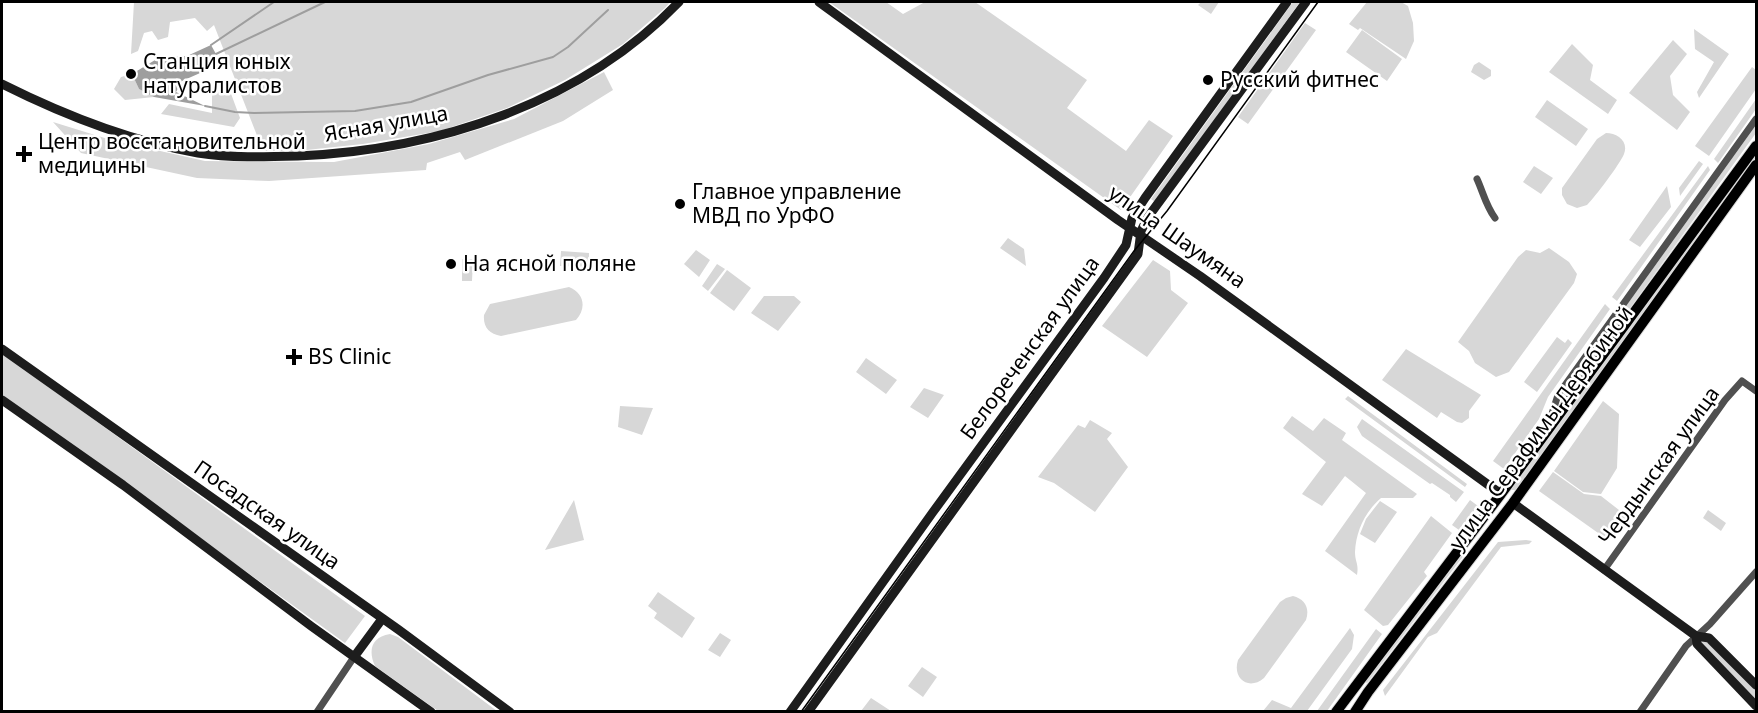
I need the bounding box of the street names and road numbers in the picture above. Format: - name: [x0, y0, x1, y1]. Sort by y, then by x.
- street label: Ясная улица: [322, 98, 450, 148]
- street label: улица Шаумяна: [1103, 178, 1252, 294]
- street label: Белореченская улица: [953, 250, 1105, 445]
- street label: улица Серафимы Дерябиной: [1442, 299, 1639, 555]
- street label: Чердынская улица: [1591, 380, 1725, 550]
- street label: Посадская улица: [189, 453, 346, 575]

